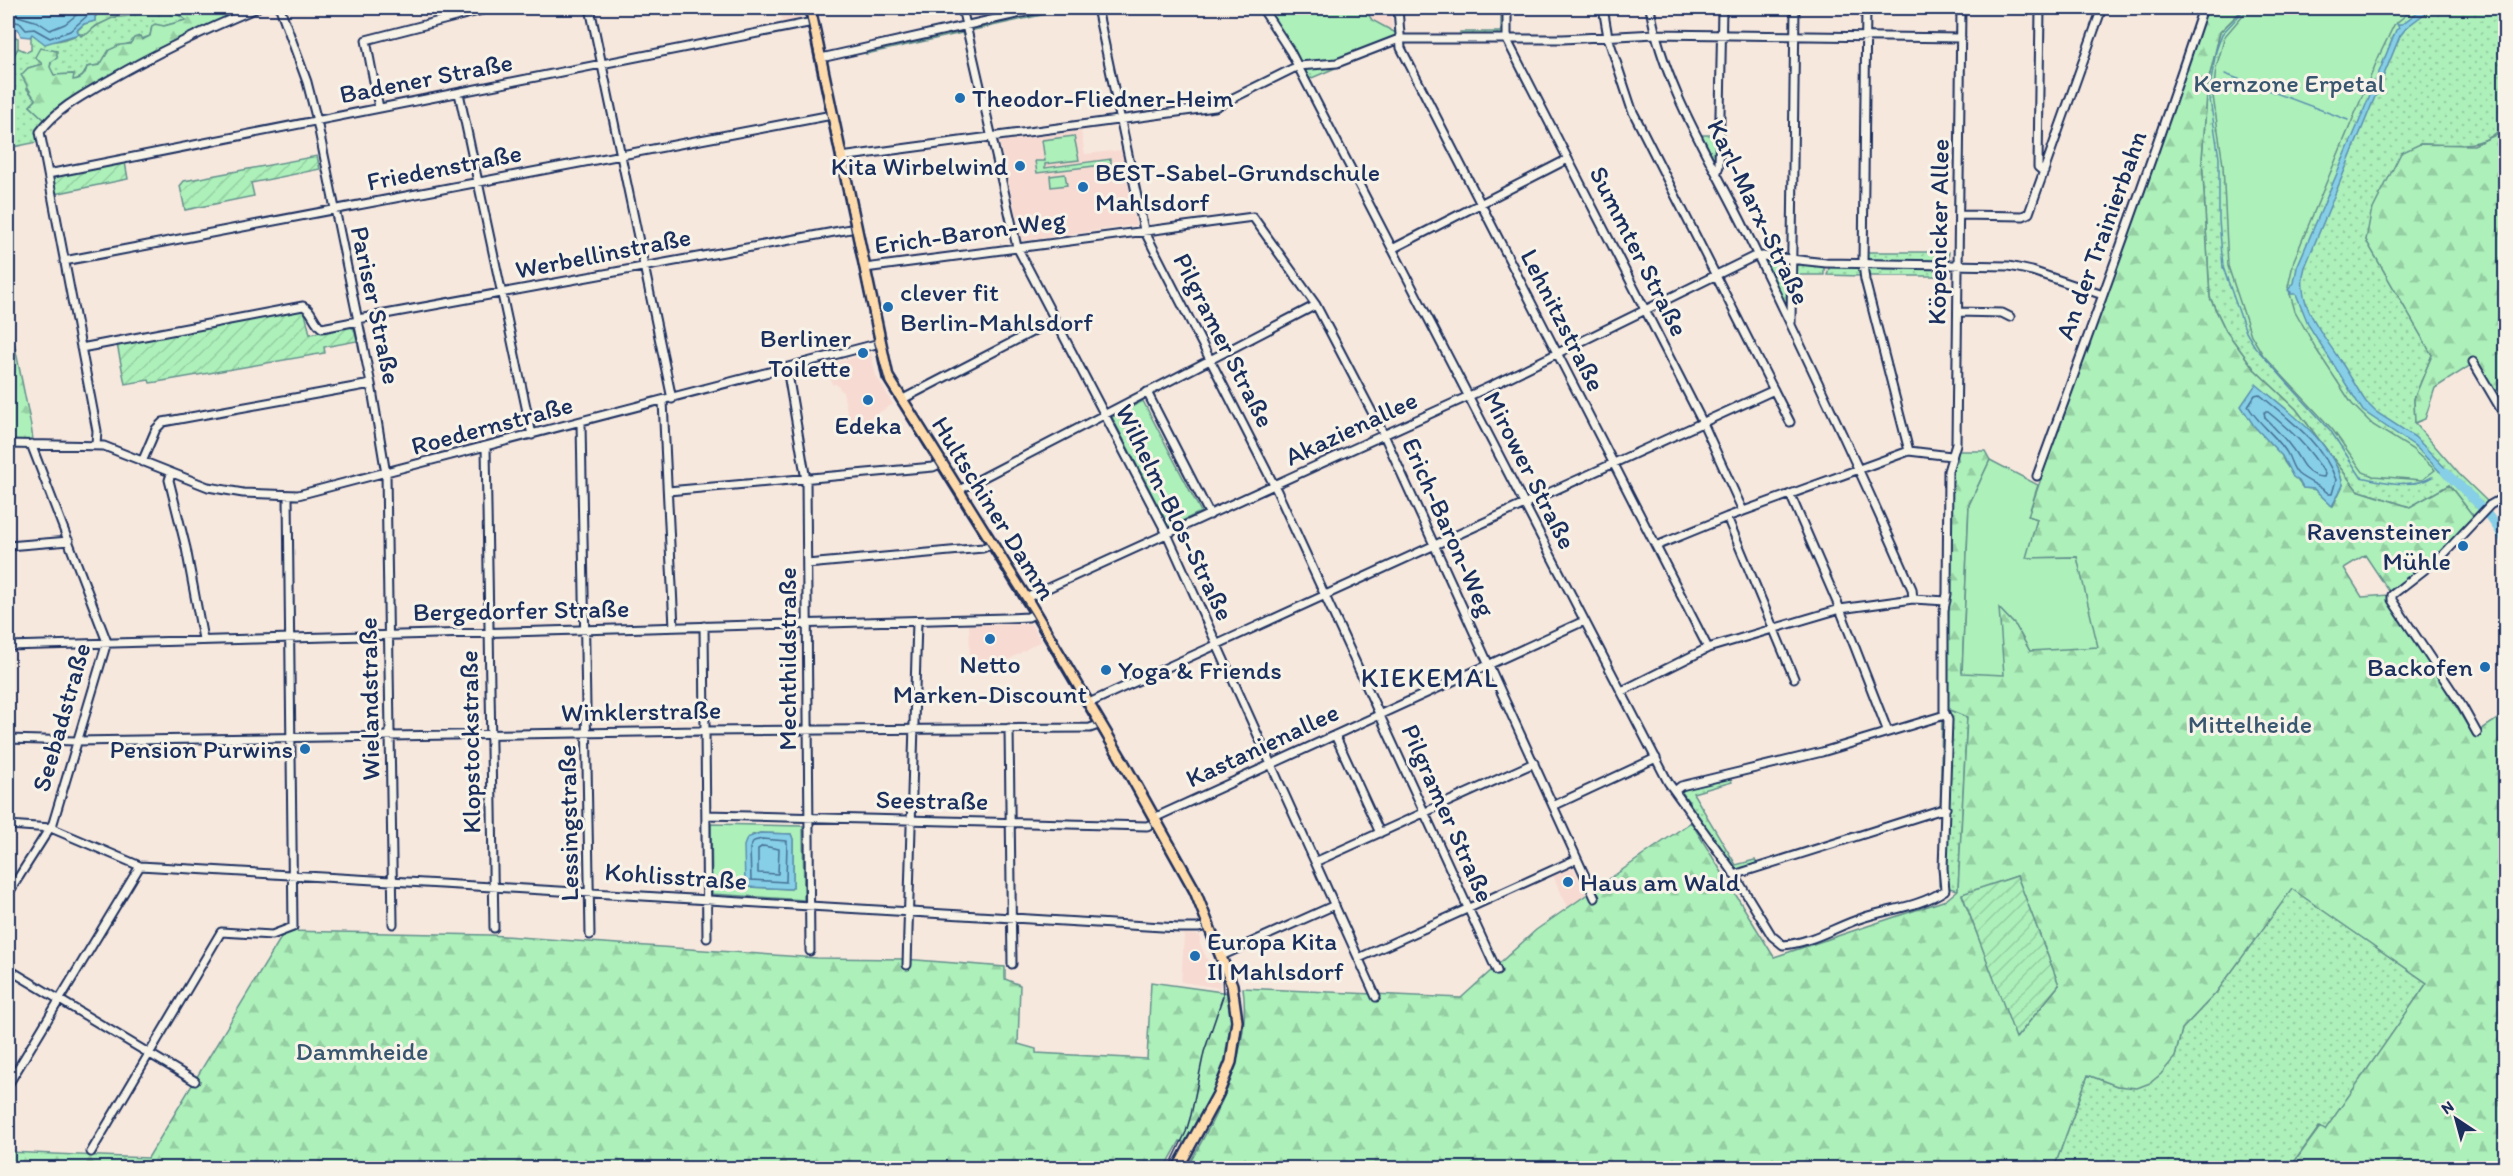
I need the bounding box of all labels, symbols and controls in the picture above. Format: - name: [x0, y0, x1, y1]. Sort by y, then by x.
- street label: Badener Straße: [337, 46, 515, 110]
- park label: Kernzone Erpetal: [2193, 67, 2385, 99]
- place label: Theodor-Fliedner-Heim: [972, 82, 1234, 114]
- marker: Theodor-Fliedner-Heim: [953, 91, 967, 105]
- street label: Karl-Marx-Straße: [1700, 114, 1818, 310]
- street label: An der Trainierbahn: [2048, 126, 2154, 344]
- street label: Friedenstraße: [364, 136, 524, 198]
- street label: Köpenicker Allee: [1920, 139, 1956, 325]
- place label: Kita Wirbelwind: [831, 150, 1009, 182]
- place label: BEST-Sabel-Grundschule Mahlsdorf: [1095, 156, 1380, 218]
- marker: Kita Wirbelwind: [1013, 159, 1027, 173]
- street label: Summter Straße: [1582, 161, 1696, 341]
- marker: BEST-Sabel-Grundschule Mahlsdorf: [1076, 180, 1090, 194]
- street label: Erich-Baron-Weg: [872, 203, 1068, 261]
- street label: Werbellinstraße: [512, 220, 694, 286]
- street label: Pariser Straße: [344, 223, 408, 387]
- street label: Lehnitzstraße: [1513, 244, 1613, 396]
- street label: Pilgramer Straße: [1166, 247, 1282, 433]
- place label: clever fit Berlin-Mahlsdorf: [900, 276, 1093, 338]
- marker: clever fit Berlin-Mahlsdorf: [881, 300, 895, 314]
- place label: Berliner Toilette: [760, 322, 852, 384]
- marker: Berliner Toilette: [856, 346, 870, 360]
- street label: Akazienallee: [1280, 383, 1422, 473]
- street label: Mirower Straße: [1476, 386, 1584, 554]
- street label: Roedernstraße: [408, 388, 576, 462]
- marker: Edeka: [861, 393, 875, 407]
- street label: Wilhelm-Blos-Straße: [1109, 398, 1241, 626]
- place label: Edeka: [834, 409, 902, 441]
- street label: Hultschiner Damm: [925, 410, 1063, 606]
- street label: Erich-Baron-Weg: [1395, 432, 1503, 622]
- place label: Ravensteiner Mühle: [2306, 515, 2452, 577]
- marker: Ravensteiner Mühle: [2456, 539, 2470, 553]
- street label: Mechthildstraße: [771, 567, 803, 751]
- street label: Bergedorfer Straße: [412, 592, 630, 628]
- street label: Wielandstraße: [352, 617, 386, 781]
- marker: Netto Marken-Discount: [983, 632, 997, 646]
- street label: Seebadstraße: [24, 639, 98, 795]
- place label: Netto Marken-Discount: [893, 648, 1087, 710]
- street label: Klopstockstraße: [452, 650, 488, 834]
- place label: Backofen: [2367, 651, 2473, 683]
- place label: Yoga & Friends: [1118, 654, 1282, 686]
- marker: Backofen: [2478, 660, 2492, 674]
- district label: KIEKEMAL: [1361, 661, 1499, 694]
- marker: Yoga & Friends: [1099, 663, 1113, 677]
- street label: Winklerstraße: [561, 694, 721, 728]
- street label: Kastanienallee: [1180, 696, 1344, 794]
- park label: Mittelheide: [2188, 708, 2312, 740]
- street label: Pilgramer Straße: [1394, 719, 1502, 907]
- place label: Pension Purwins: [110, 733, 293, 765]
- marker: Pension Purwins: [298, 742, 312, 756]
- street label: Lessingstraße: [551, 744, 585, 902]
- street label: Seestraße: [875, 783, 989, 817]
- street label: Kohlisstraße: [604, 855, 748, 897]
- place label: Haus am Wald: [1580, 866, 1741, 898]
- marker: Haus am Wald: [1561, 875, 1575, 889]
- place label: Europa Kita II Mahlsdorf: [1207, 925, 1344, 987]
- marker: Europa Kita II Mahlsdorf: [1188, 949, 1202, 963]
- park label: Dammheide: [296, 1035, 428, 1067]
- north arrow: [2426, 1089, 2486, 1149]
- text: N: [2438, 1096, 2457, 1118]

